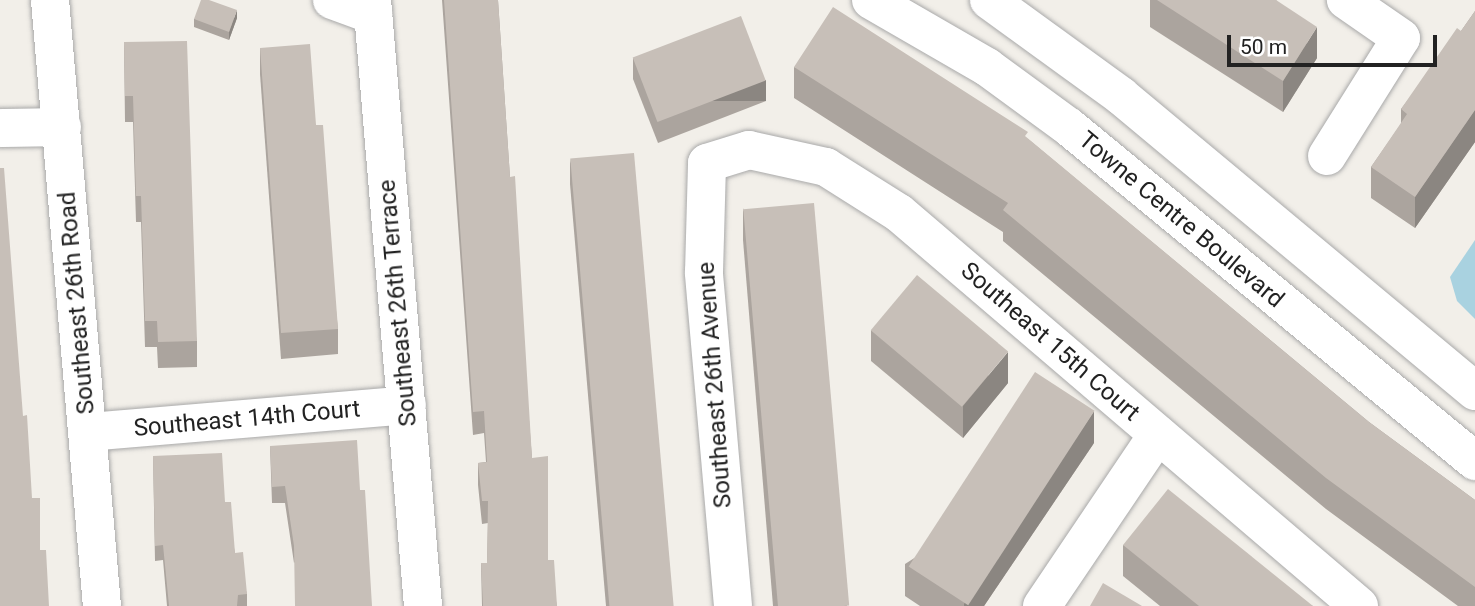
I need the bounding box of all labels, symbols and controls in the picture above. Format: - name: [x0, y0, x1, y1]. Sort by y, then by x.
- scale bar: [1230, 21, 1440, 65]
- text: 50 m: [1240, 35, 1287, 59]
- street label: Towne Centre Boulevard: [1073, 126, 1289, 314]
- street label: Southeast 26th Terrace: [373, 178, 423, 428]
- street label: Southeast 26th Road: [53, 191, 101, 415]
- street label: Southeast 15th Court: [955, 257, 1145, 427]
- street label: Southeast 26th Avenue: [692, 261, 738, 509]
- street label: Southeast 14th Court: [133, 395, 361, 443]

